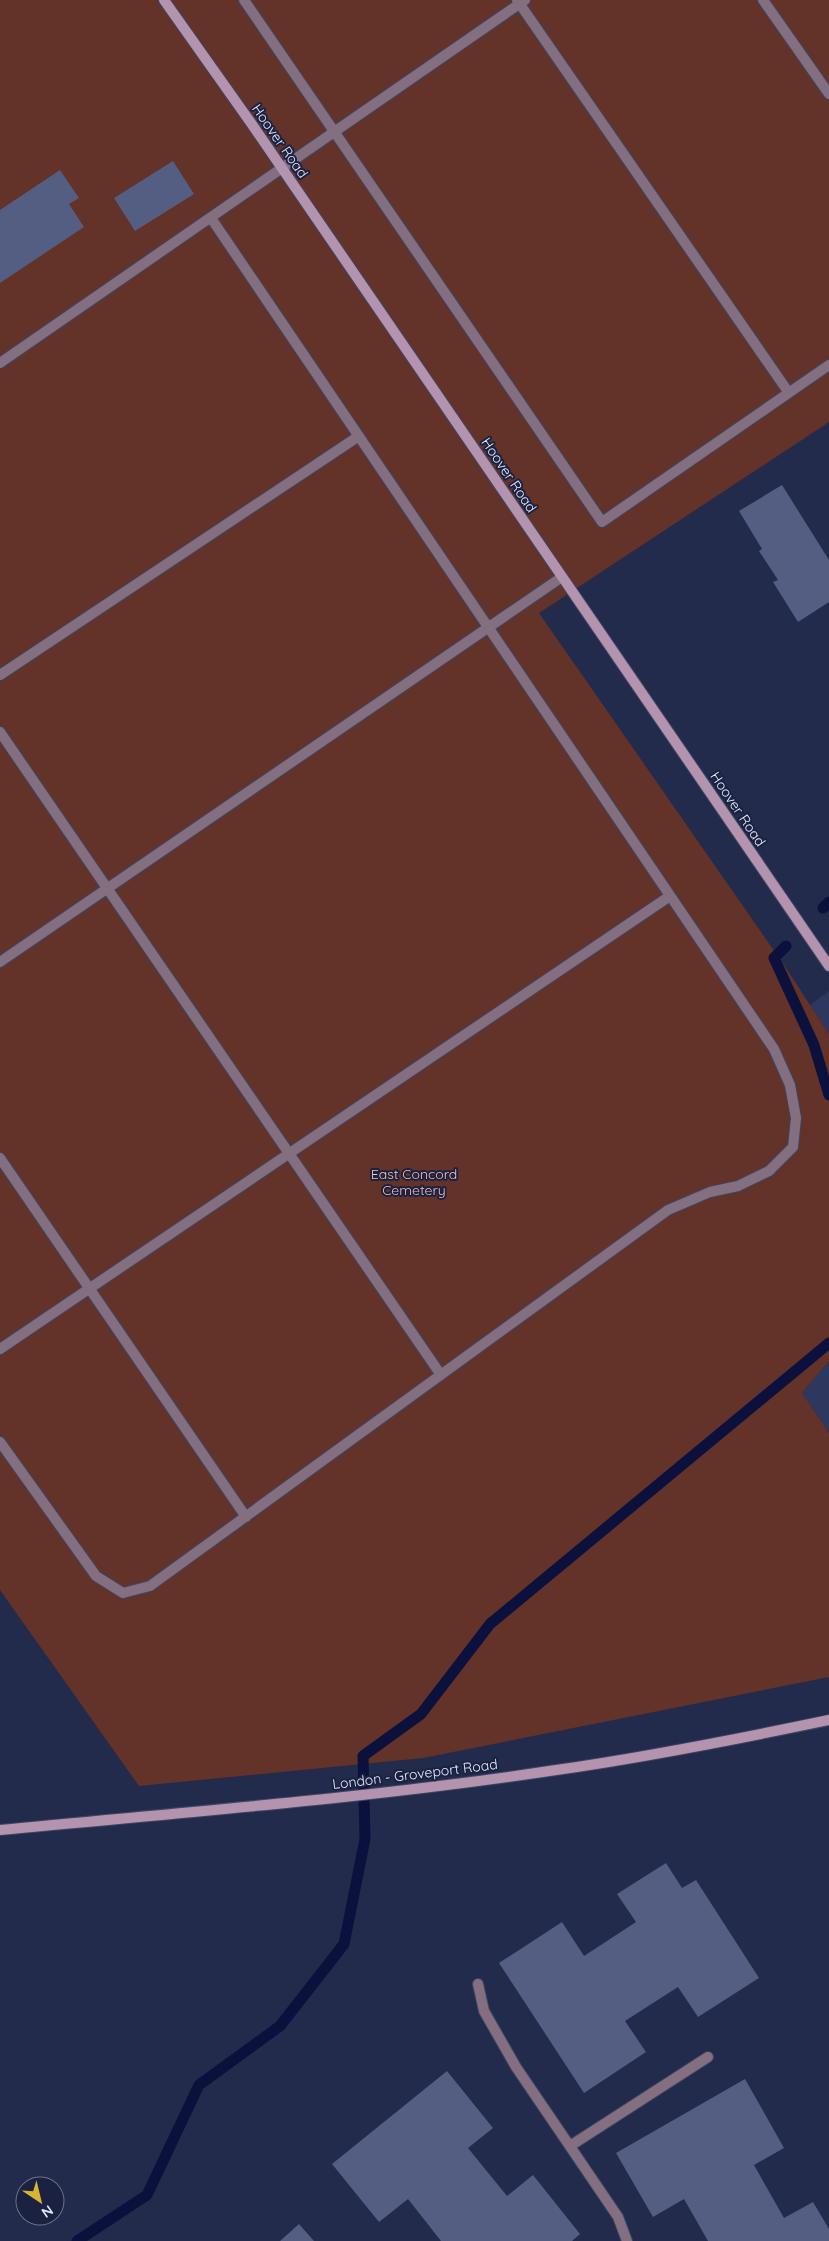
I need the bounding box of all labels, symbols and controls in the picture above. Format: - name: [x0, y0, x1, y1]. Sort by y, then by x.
- street label: Hoover Road: [248, 101, 312, 181]
- street label: Hoover Road: [477, 434, 541, 516]
- street label: Hoover Road: [706, 768, 770, 850]
- park label: East Concord Cemetery: [371, 1165, 457, 1199]
- street label: London - Groveport Road: [331, 1755, 499, 1793]
- north arrow: [15, 2176, 65, 2226]
- text: N: [38, 2201, 57, 2222]

